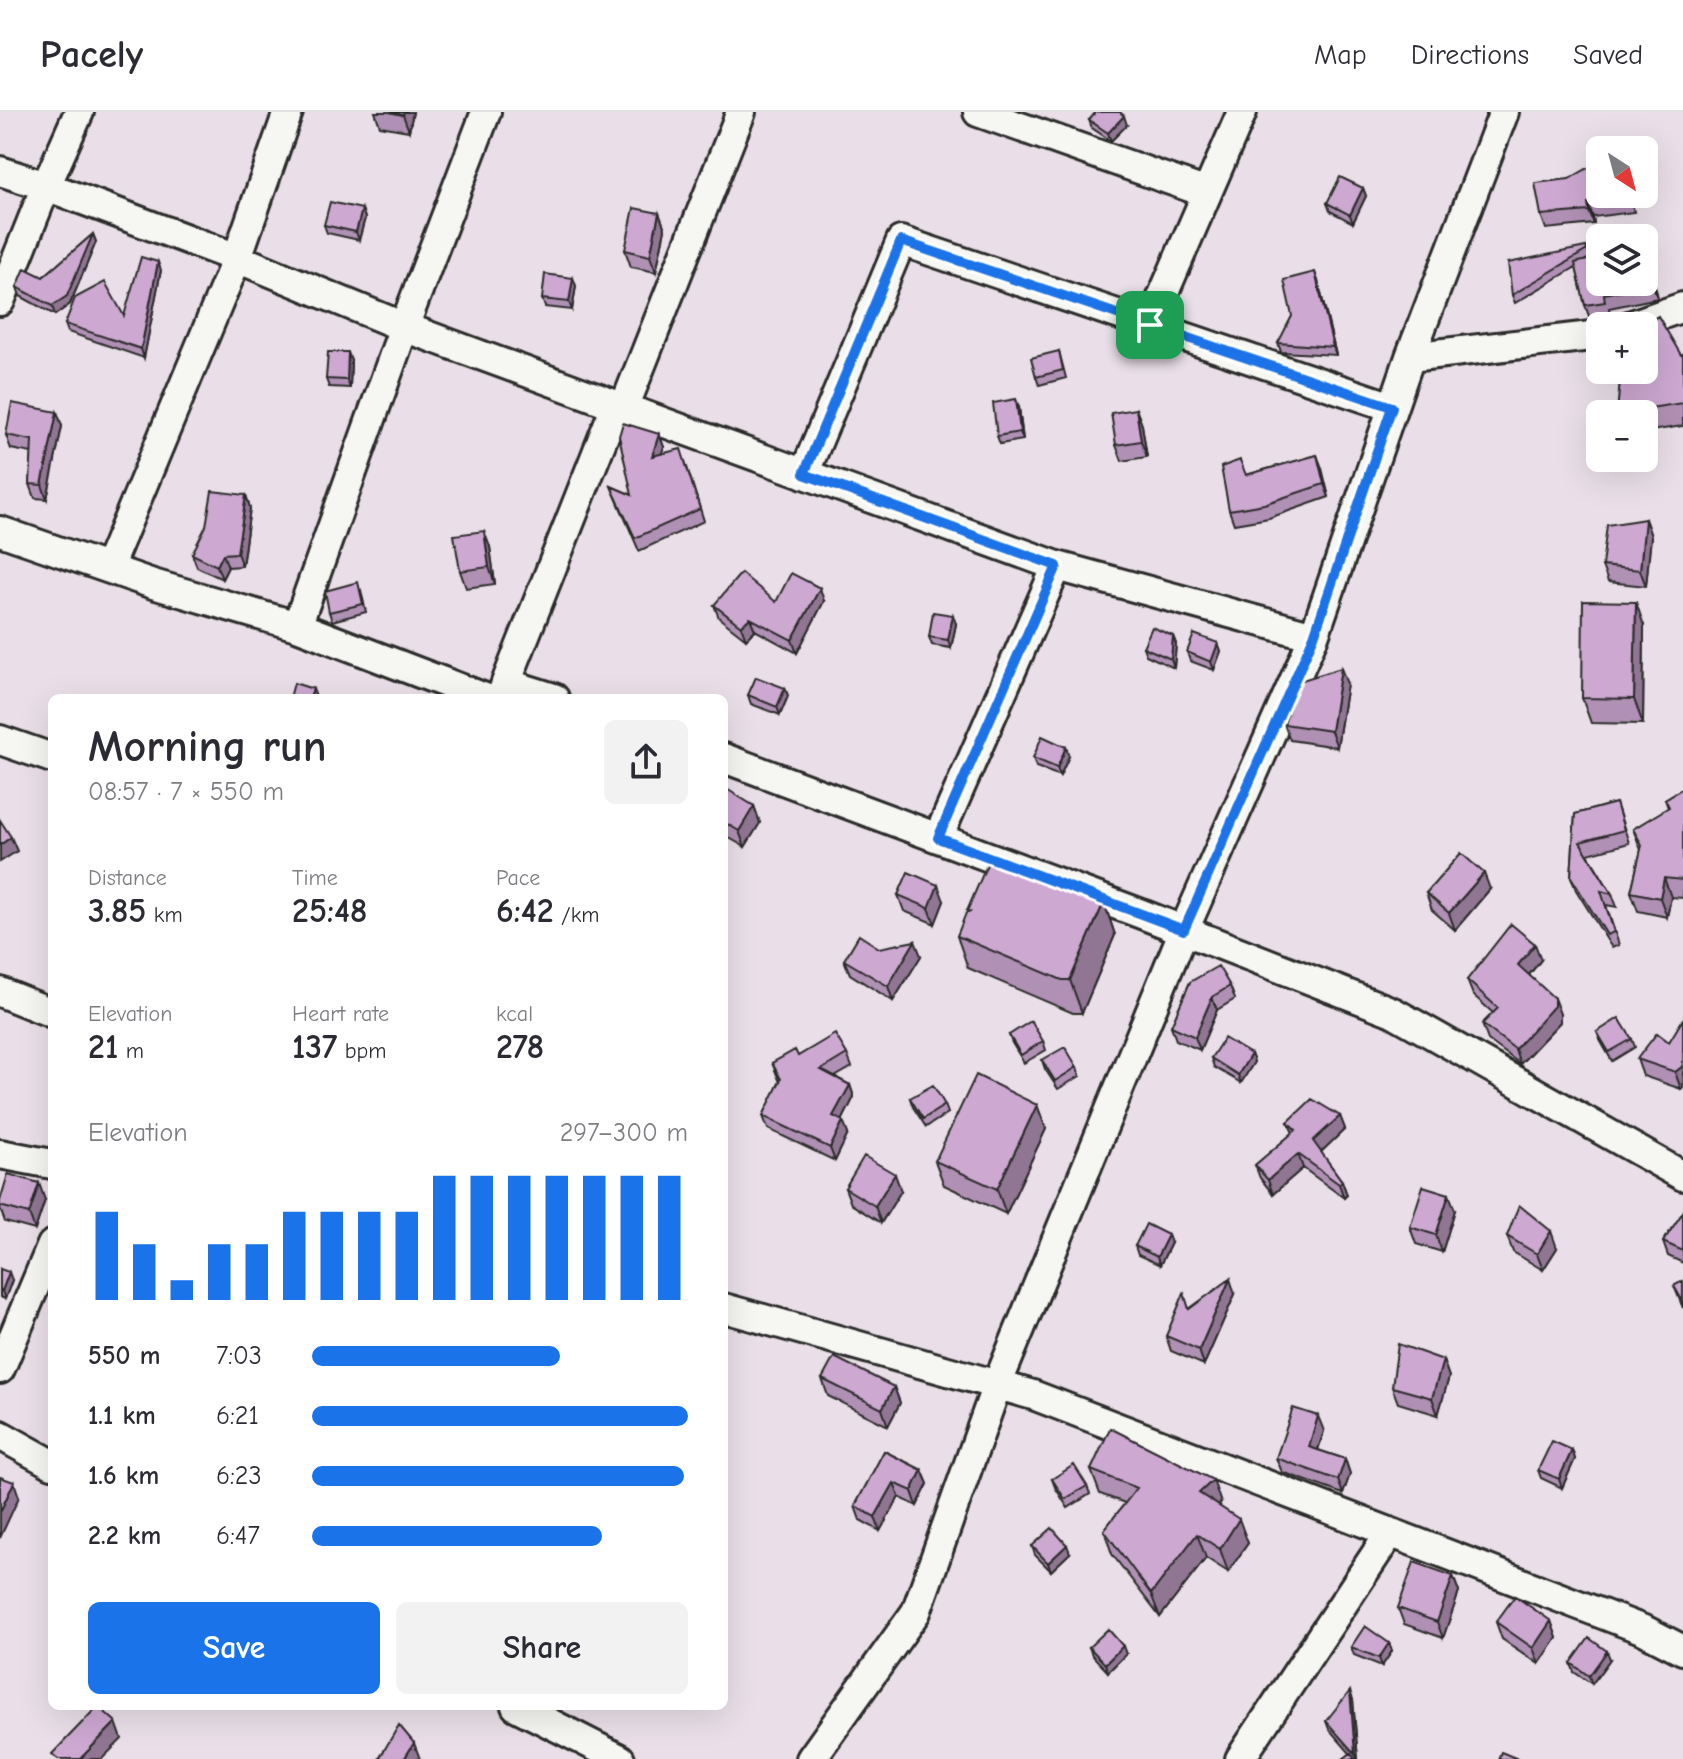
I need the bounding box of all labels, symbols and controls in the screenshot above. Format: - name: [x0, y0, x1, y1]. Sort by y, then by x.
- text: Pacely: [40, 33, 143, 77]
- text: Map: [1314, 39, 1367, 71]
- text: Directions: [1411, 39, 1529, 71]
- text: Saved: [1573, 39, 1643, 71]
- north arrow: [1586, 136, 1658, 208]
- map controls: [1586, 136, 1658, 472]
- button: layers: [1586, 224, 1658, 296]
- pin: [1116, 291, 1184, 359]
- icon: arrive: [1128, 303, 1172, 347]
- button: +: [1586, 312, 1658, 384]
- button: −: [1586, 400, 1658, 472]
- button: share: [604, 720, 688, 804]
- text: Morning run: [88, 721, 327, 772]
- text: 08:57 · 7 × 550 m: [88, 777, 284, 807]
- text: Distance: [88, 865, 167, 891]
- text: Time: [292, 865, 338, 891]
- text: Pace: [496, 865, 540, 891]
- text: 3.85: [88, 891, 146, 931]
- text: 25:48: [292, 891, 367, 931]
- text: 6:42: [496, 891, 554, 931]
- text: km: [146, 902, 183, 928]
- text: /km: [554, 902, 600, 928]
- text: Elevation: [88, 1001, 172, 1027]
- text: Heart rate: [292, 1001, 389, 1027]
- text: kcal: [496, 1001, 533, 1027]
- text: 21: [88, 1027, 118, 1067]
- text: 137: [292, 1027, 337, 1067]
- text: 278: [496, 1027, 544, 1067]
- text: m: [118, 1038, 144, 1064]
- text: bpm: [337, 1038, 386, 1064]
- text: Elevation: [88, 1118, 188, 1148]
- text: 297–300 m: [560, 1118, 688, 1148]
- text: 550 m: [88, 1341, 160, 1371]
- text: 7:03: [216, 1341, 262, 1371]
- text: 1.1 km: [88, 1401, 156, 1431]
- text: 6:21: [216, 1401, 259, 1431]
- text: 1.6 km: [88, 1461, 159, 1491]
- text: 6:23: [216, 1461, 262, 1491]
- text: 2.2 km: [88, 1521, 161, 1551]
- text: 6:47: [216, 1521, 260, 1551]
- button: Save: [88, 1602, 380, 1694]
- button: Share: [396, 1602, 688, 1694]

